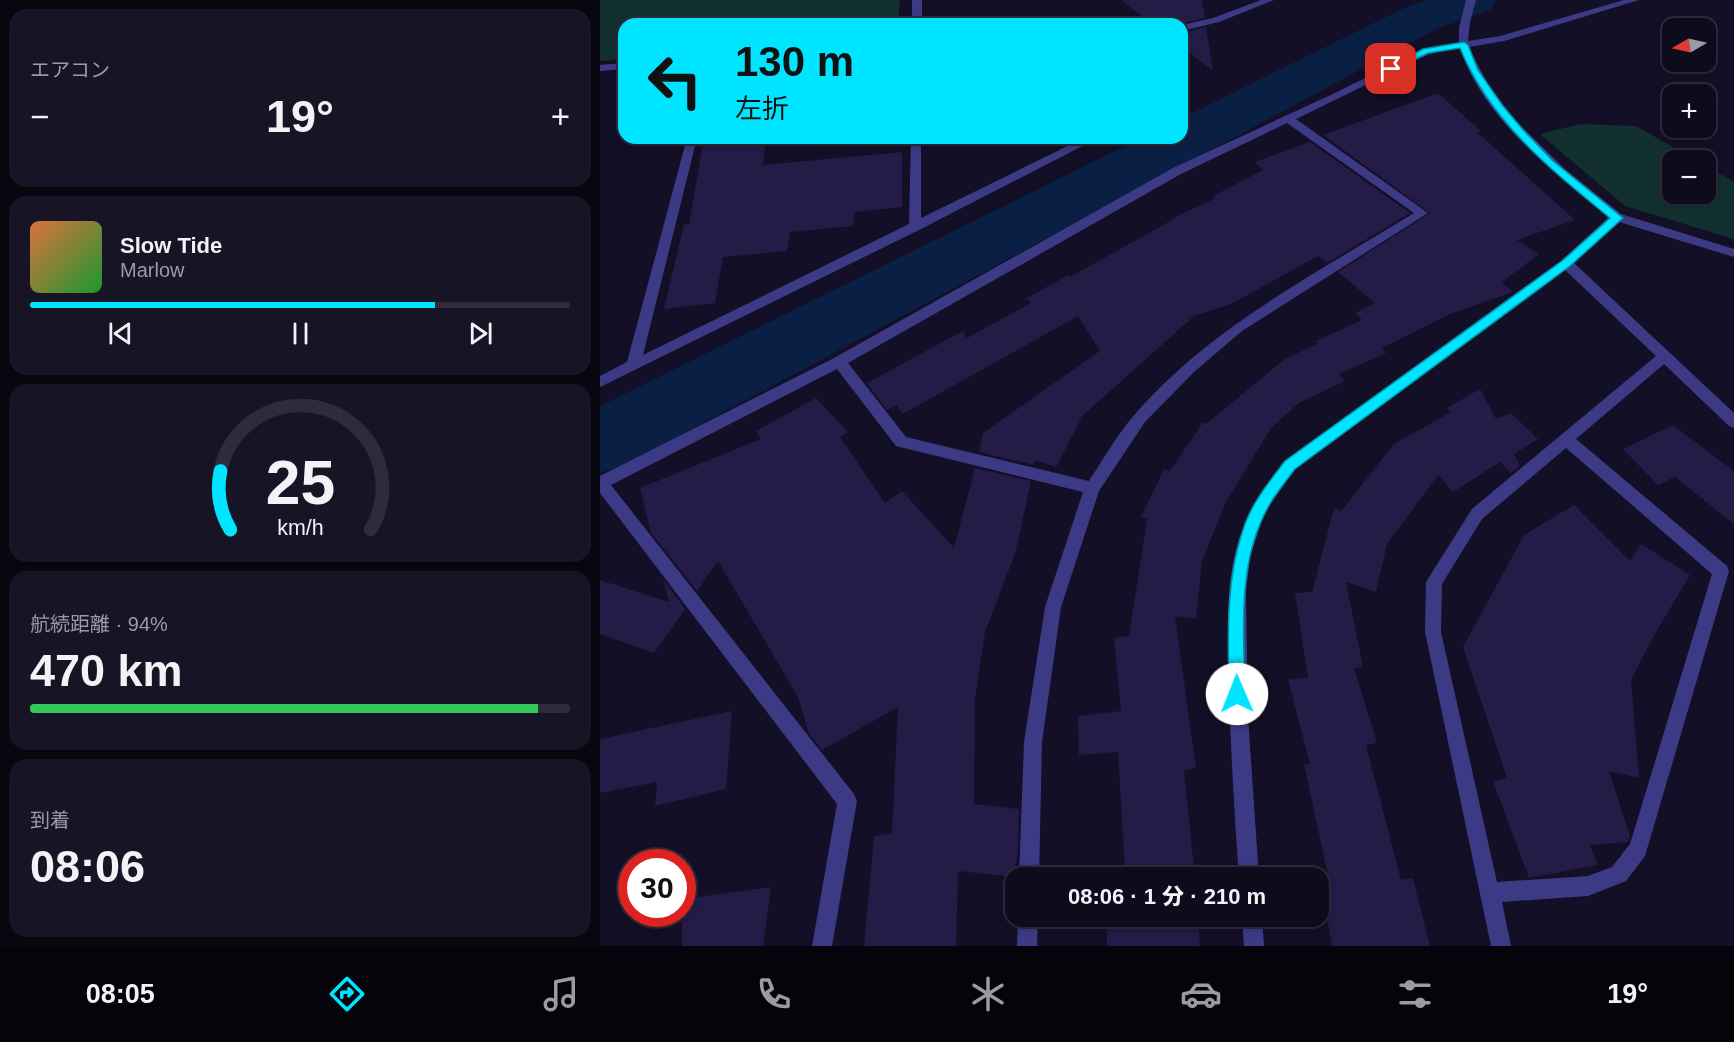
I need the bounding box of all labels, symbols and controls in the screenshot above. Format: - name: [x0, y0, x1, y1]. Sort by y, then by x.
- north arrow: [1662, 18, 1716, 72]
- map controls: [1662, 18, 1716, 204]
- text: 130 m: [735, 38, 854, 85]
- icon: left: [636, 42, 714, 120]
- pin: [1365, 43, 1416, 94]
- icon: arrive: [1374, 52, 1407, 85]
- text: エアコン: [30, 59, 110, 81]
- button: +: [1662, 84, 1716, 138]
- text: 19°: [266, 91, 334, 142]
- text: 左折: [735, 94, 789, 124]
- text: −: [30, 98, 49, 135]
- text: +: [551, 98, 570, 135]
- button: −: [1662, 150, 1716, 204]
- text: Slow Tide: [120, 233, 222, 258]
- text: Marlow: [120, 259, 184, 281]
- icon: previous: [104, 317, 137, 350]
- icon: pause: [284, 317, 317, 350]
- icon: next: [464, 317, 497, 350]
- text: 25: [265, 448, 335, 517]
- text: km/h: [277, 516, 323, 540]
- text: 航続距離 · 94%: [30, 613, 168, 635]
- text: 470 km: [30, 645, 183, 696]
- position arrow: [1205, 662, 1269, 726]
- text: 到着: [30, 809, 70, 831]
- text: 08:06: [30, 841, 145, 892]
- speed limit sign: 30: [618, 849, 696, 927]
- text: 08:06 · 1 分 · 210 m: [1068, 884, 1266, 909]
- icon: directions: [326, 973, 368, 1015]
- icon: music: [540, 973, 582, 1015]
- icon: phone: [753, 973, 795, 1015]
- icon: climate: [967, 973, 1009, 1015]
- icon: car: [1180, 973, 1222, 1015]
- icon: filters: [1394, 973, 1436, 1015]
- text: 08:05: [86, 979, 155, 1009]
- text: 19°: [1607, 979, 1648, 1009]

